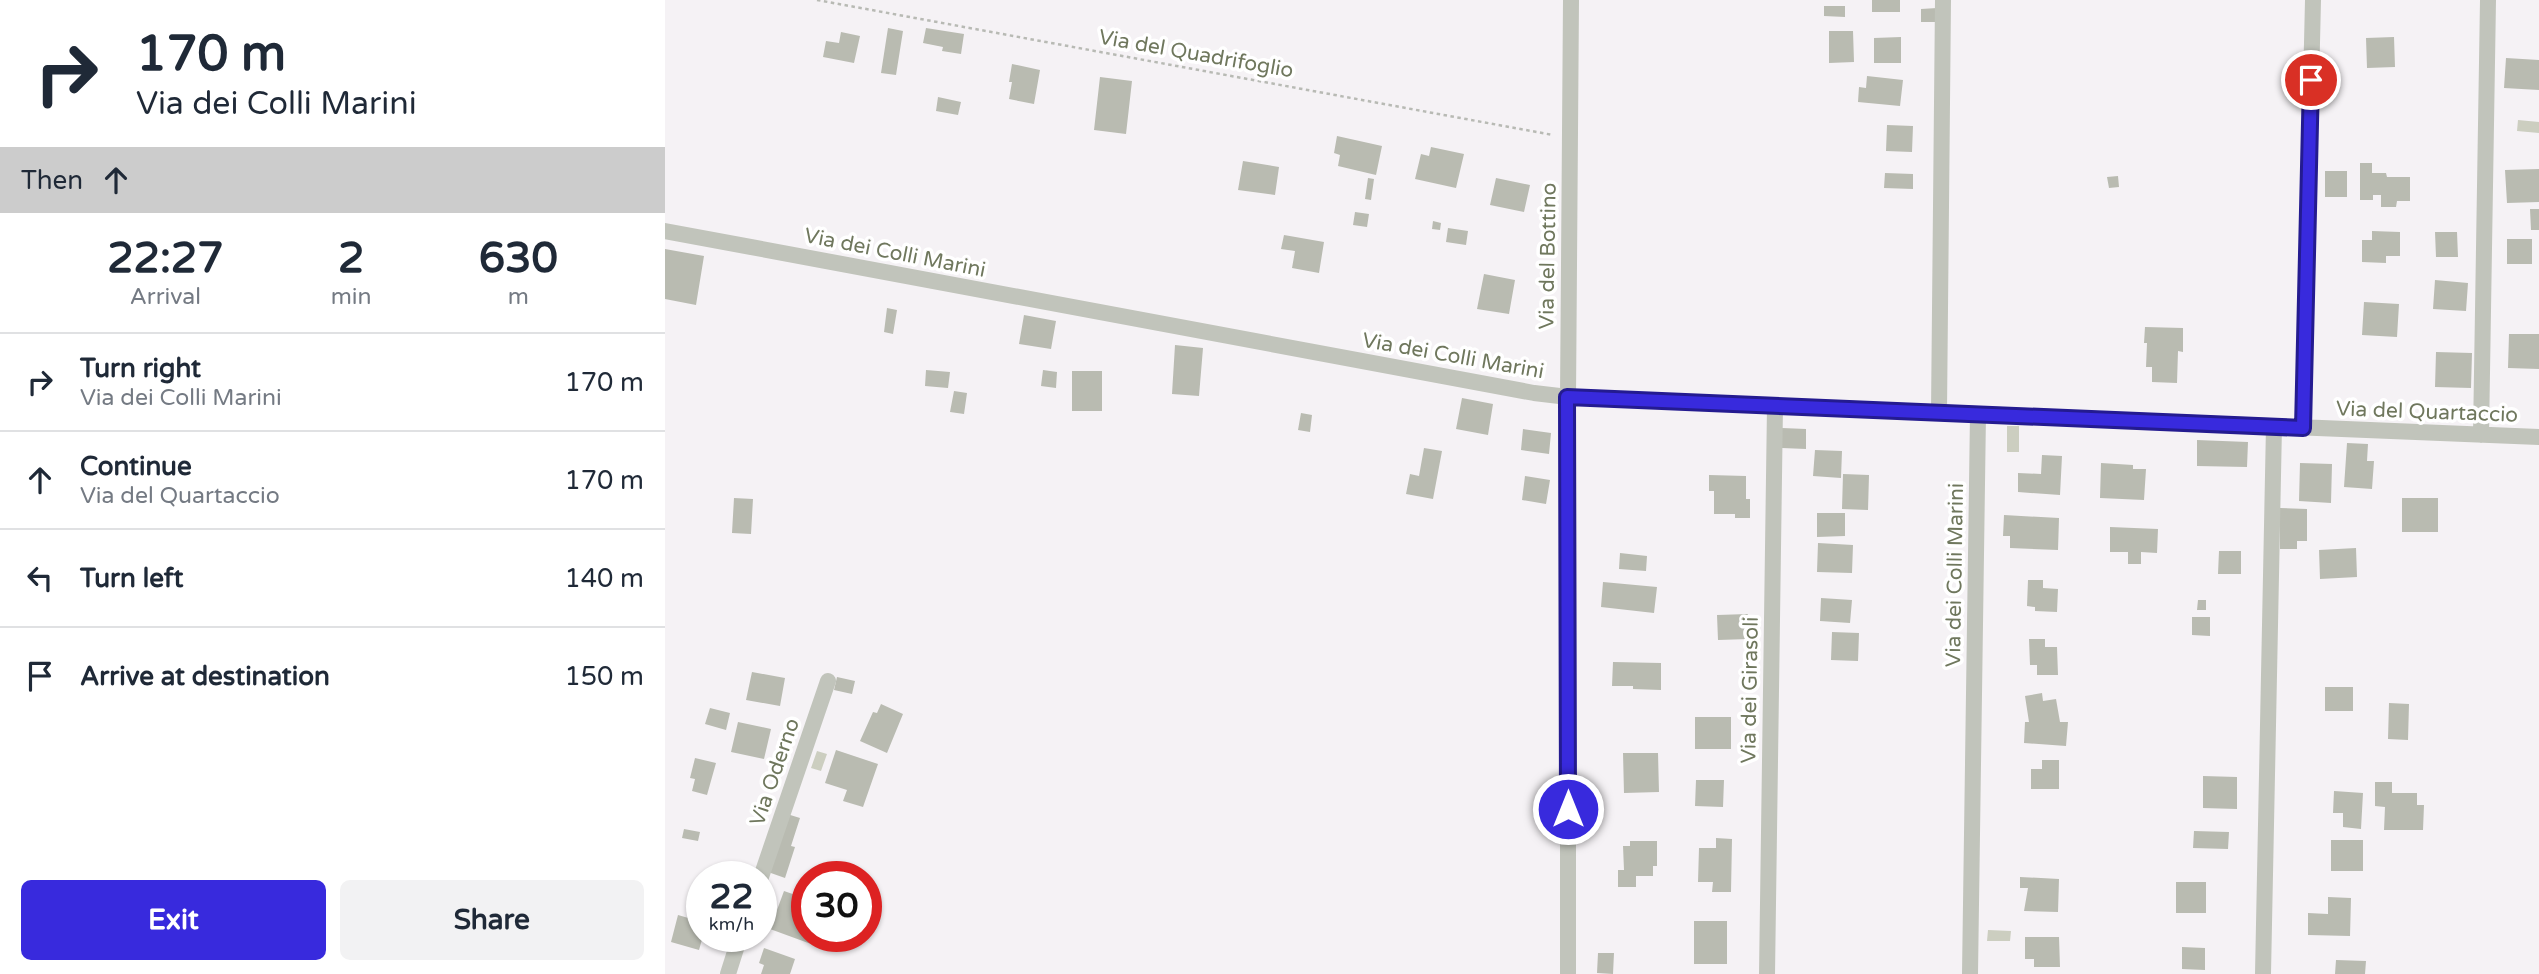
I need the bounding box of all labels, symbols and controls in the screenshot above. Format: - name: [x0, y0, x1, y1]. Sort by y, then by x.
- text: 170 m: [136, 25, 286, 84]
- street label: Via del Quadrifoglio: [1097, 25, 1295, 83]
- icon: right: [21, 28, 112, 119]
- pin: [2281, 50, 2341, 110]
- icon: arrive: [2292, 61, 2330, 99]
- text: Via dei Colli Marini: [136, 85, 417, 123]
- icon: ahead: [97, 161, 135, 199]
- text: Then: [21, 165, 83, 196]
- street label: Via del Bottino: [1534, 182, 1562, 330]
- street label: Via dei Colli Marini: [802, 223, 988, 283]
- text: 22:27: [107, 233, 224, 284]
- text: 2: [338, 233, 364, 284]
- text: 630: [479, 233, 558, 284]
- text: Arrival: [130, 283, 201, 311]
- text: min: [331, 283, 372, 311]
- text: m: [508, 283, 529, 311]
- street label: Via dei Colli Marini: [1360, 328, 1546, 384]
- text: Turn right: [80, 353, 201, 384]
- icon: right: [21, 363, 59, 401]
- text: 170 m: [564, 367, 644, 398]
- text: Via dei Colli Marini: [80, 384, 282, 412]
- street label: Via del Quartaccio: [2335, 396, 2519, 428]
- text: Continue: [80, 451, 192, 482]
- icon: ahead: [21, 461, 59, 499]
- text: 170 m: [564, 465, 644, 496]
- text: Via del Quartaccio: [80, 482, 280, 510]
- street label: Via dei Colli Marini: [1941, 483, 1969, 667]
- icon: left: [21, 559, 59, 597]
- text: Turn left: [80, 563, 183, 594]
- text: 140 m: [564, 563, 644, 594]
- street label: Via dei Girasoli: [1736, 616, 1764, 764]
- icon: arrive: [21, 657, 59, 695]
- text: Arrive at destination: [80, 661, 330, 692]
- text: 150 m: [564, 661, 644, 692]
- street label: Via Oderno: [745, 715, 805, 829]
- position arrow: [1531, 772, 1605, 846]
- speed limit sign: 30: [791, 861, 882, 952]
- text: 22: [710, 876, 753, 918]
- button: Exit: [21, 880, 326, 960]
- button: Share: [340, 880, 644, 960]
- text: km/h: [709, 913, 754, 935]

